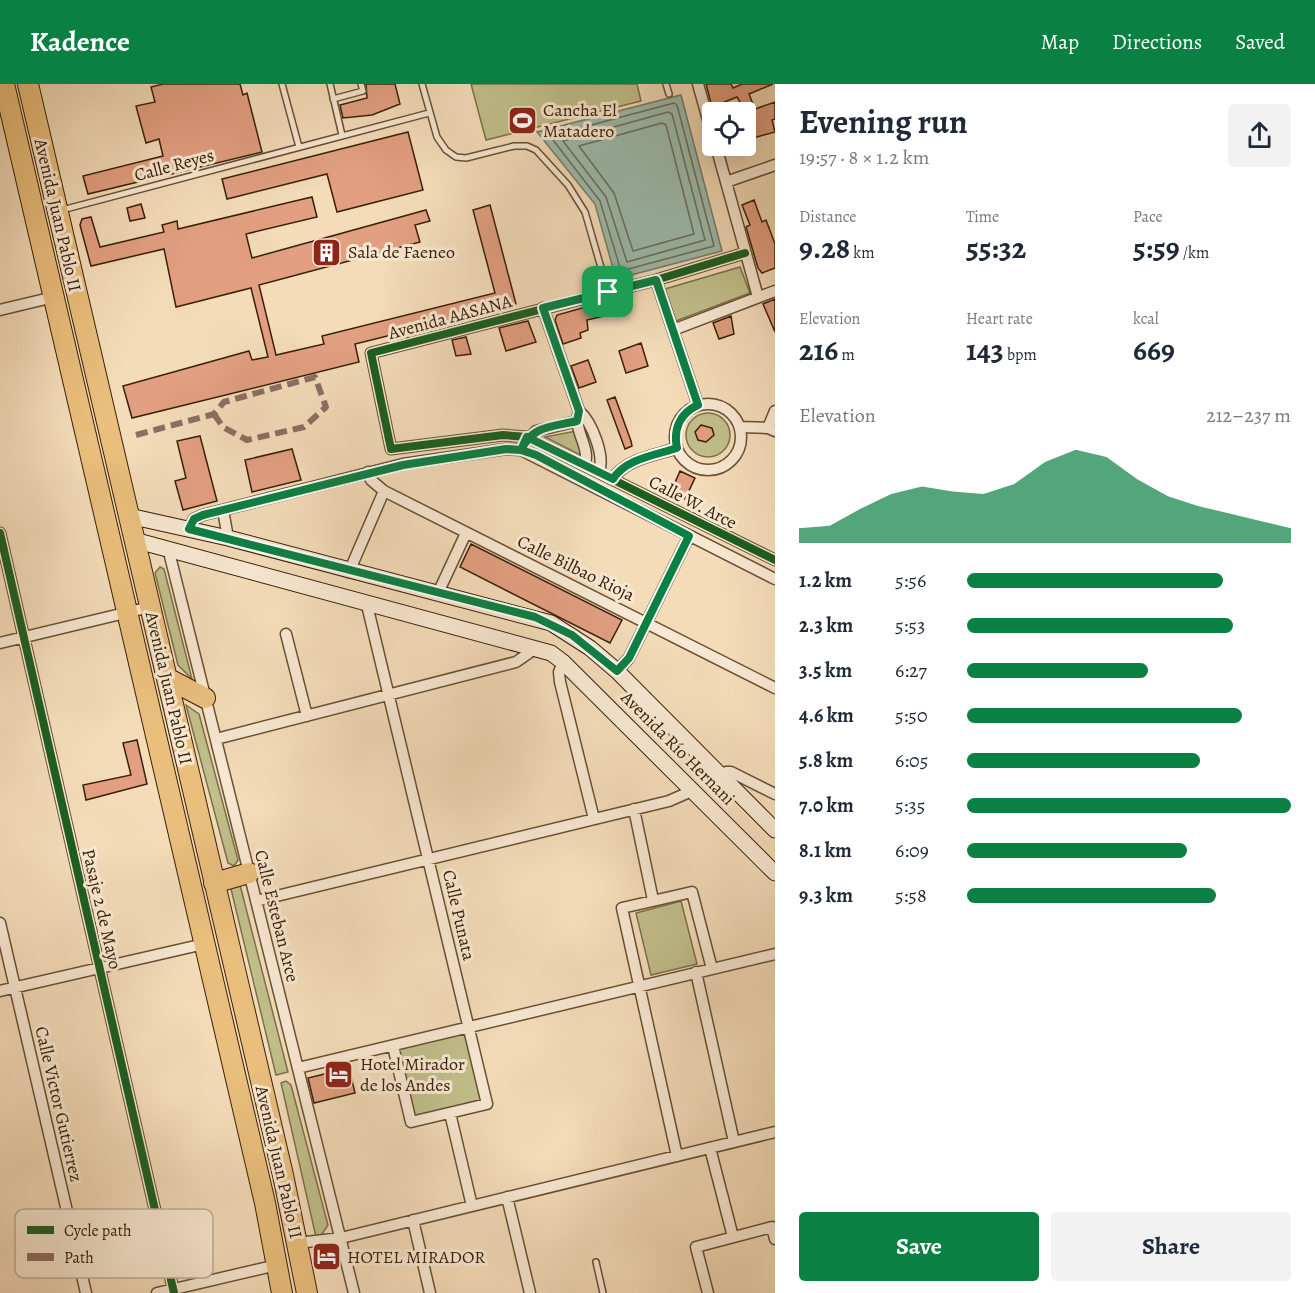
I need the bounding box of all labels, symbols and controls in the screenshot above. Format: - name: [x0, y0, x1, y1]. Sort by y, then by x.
- text: Kadence: [30, 23, 130, 61]
- text: Map: [1041, 28, 1079, 56]
- text: Directions: [1112, 28, 1202, 56]
- text: Saved: [1235, 28, 1285, 56]
- place label: Cancha El Matadero: [543, 98, 617, 143]
- text: Evening run: [799, 99, 968, 144]
- map controls: [702, 102, 756, 156]
- button: locate: [702, 102, 756, 156]
- sports icon: Cancha El Matadero: [506, 104, 538, 136]
- button: share: [1228, 104, 1291, 167]
- street label: Avenida Juan Pablo II: [28, 135, 87, 294]
- street label: Calle Reyes: [131, 143, 217, 187]
- text: 19:57 · 8 × 1.2 km: [799, 144, 929, 171]
- text: Distance: [799, 206, 856, 228]
- text: Time: [966, 206, 999, 228]
- text: Pace: [1133, 206, 1163, 228]
- text: 9.28: [799, 228, 850, 268]
- text: 55:32: [966, 228, 1026, 268]
- text: 5:59: [1133, 228, 1180, 268]
- building icon: Sala de Faeneo: [311, 236, 343, 268]
- place label: Sala de Faeneo: [348, 240, 455, 264]
- text: km: [850, 242, 874, 264]
- text: /km: [1180, 242, 1209, 264]
- pin: [582, 266, 633, 317]
- icon: arrive: [591, 275, 624, 308]
- street label: Avenida AASANA: [385, 289, 515, 345]
- text: Elevation: [799, 308, 860, 330]
- text: Heart rate: [966, 308, 1033, 330]
- text: kcal: [1133, 308, 1159, 330]
- text: 216: [799, 330, 838, 370]
- text: 143: [966, 330, 1004, 370]
- text: 669: [1133, 330, 1175, 370]
- text: m: [838, 344, 855, 366]
- text: bpm: [1004, 344, 1037, 366]
- text: Elevation: [799, 402, 876, 429]
- text: 212–237 m: [1206, 402, 1291, 429]
- street label: Calle W. Arce: [645, 470, 741, 534]
- street label: Calle Bilbao Rioja: [513, 529, 639, 607]
- text: 1.2 km: [799, 567, 852, 594]
- text: 5:56: [895, 567, 926, 594]
- street label: Avenida Juan Pablo II: [139, 608, 198, 767]
- text: 2.3 km: [799, 612, 853, 639]
- text: 5:53: [895, 612, 925, 639]
- text: 3.5 km: [799, 657, 852, 684]
- text: 6:27: [895, 657, 927, 684]
- street label: Avenida Río Hernani: [615, 685, 740, 810]
- text: 4.6 km: [799, 702, 854, 729]
- text: 5:50: [895, 702, 928, 729]
- text: 5.8 km: [799, 747, 853, 774]
- text: 6:05: [895, 747, 928, 774]
- text: 7.0 km: [799, 792, 854, 819]
- text: 5:35: [895, 792, 925, 819]
- text: 8.1 km: [799, 837, 852, 864]
- text: 6:09: [895, 837, 929, 864]
- street label: Pasaje 2 de Mayo: [76, 846, 128, 972]
- street label: Calle Esteban Arce: [249, 848, 305, 984]
- street label: Calle Punata: [437, 867, 481, 963]
- text: 9.3 km: [799, 882, 853, 909]
- text: 5:58: [895, 882, 927, 909]
- street label: Calle Victor Gutierrez: [29, 1024, 89, 1184]
- place label: Hotel Mirador de los Andes: [360, 1052, 465, 1097]
- hotel icon: Hotel Mirador de los Andes: [323, 1058, 355, 1090]
- street label: Avenida Juan Pablo II: [249, 1082, 308, 1241]
- legend: [15, 1209, 213, 1278]
- button: Save: [799, 1212, 1039, 1281]
- button: Share: [1051, 1212, 1291, 1281]
- text: Cycle path: [64, 1220, 132, 1242]
- hotel icon: HOTEL MIRADOR: [310, 1241, 342, 1273]
- place label: HOTEL MIRADOR: [347, 1245, 485, 1269]
- text: Path: [64, 1247, 94, 1269]

